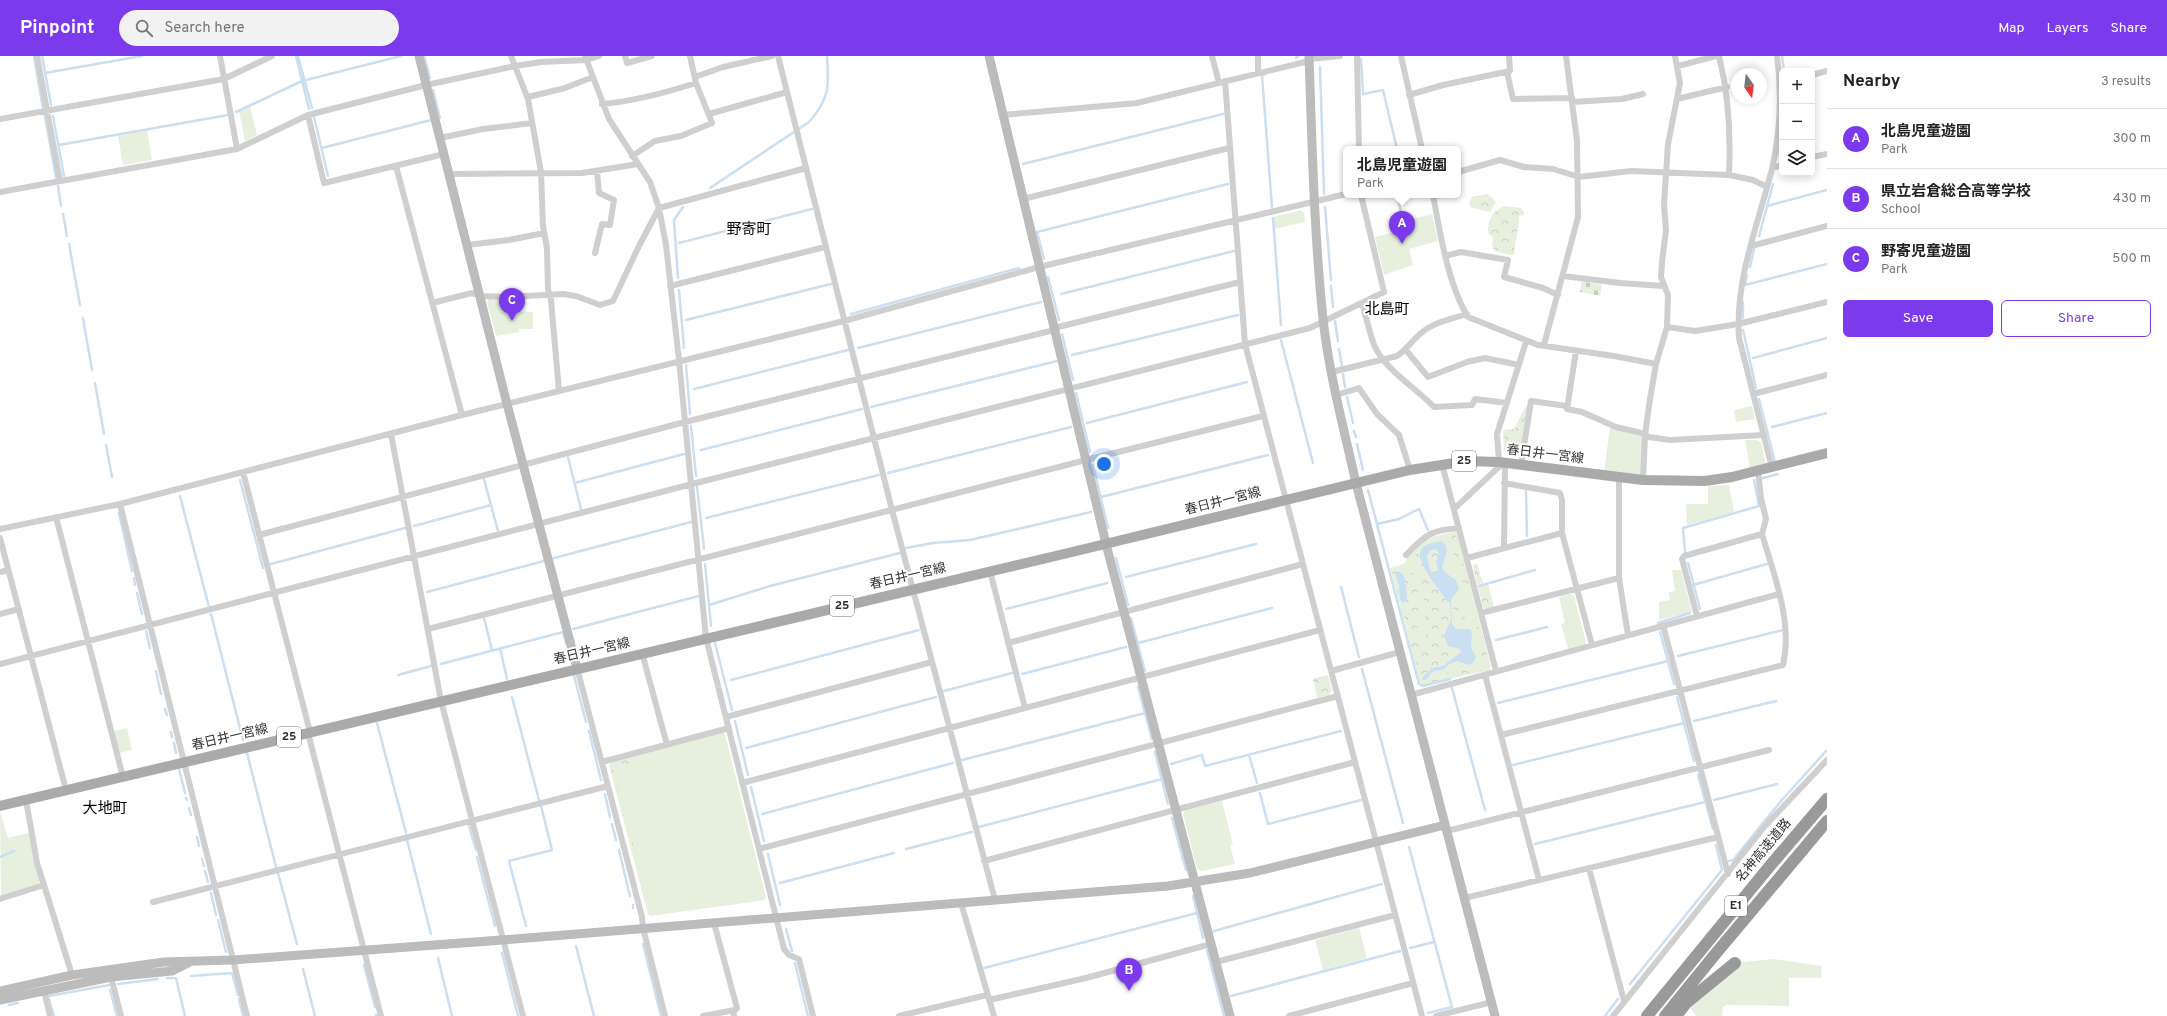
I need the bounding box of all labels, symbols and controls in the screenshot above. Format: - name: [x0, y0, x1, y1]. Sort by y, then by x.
- search box: [119, 10, 399, 46]
- text: Pinpoint: [20, 16, 95, 40]
- icon: search: [133, 17, 155, 39]
- text: Search here: [165, 19, 245, 38]
- text: Map: [1998, 20, 2024, 37]
- text: Layers: [2046, 20, 2088, 37]
- text: Share: [2110, 20, 2147, 37]
- north arrow: [1731, 68, 1767, 104]
- map controls: [1779, 68, 1815, 176]
- button: +: [1779, 68, 1815, 104]
- text: Nearby: [1843, 71, 1900, 93]
- text: 3 results: [2101, 74, 2151, 90]
- button: −: [1779, 104, 1815, 140]
- text: 北島児童遊園: [1881, 123, 1971, 142]
- text: A: [1851, 131, 1861, 147]
- text: 300 m: [2113, 131, 2151, 147]
- button: layers: [1779, 140, 1815, 176]
- text: Park: [1881, 142, 1908, 158]
- popup: [1343, 146, 1461, 198]
- text: 北島児童遊園: [1357, 157, 1447, 176]
- text: Park: [1357, 176, 1384, 192]
- text: 県立岩倉総合高等学校: [1881, 183, 2031, 202]
- text: B: [1852, 191, 1860, 207]
- text: 430 m: [2113, 191, 2151, 207]
- text: School: [1881, 202, 1921, 218]
- pin: A: [1389, 211, 1415, 244]
- district label: 野寄町: [726, 221, 772, 240]
- text: 野寄児童遊園: [1881, 243, 1971, 262]
- text: C: [1852, 251, 1860, 267]
- text: 500 m: [2112, 251, 2151, 267]
- text: Park: [1881, 262, 1908, 278]
- pin: C: [499, 288, 525, 321]
- district label: 北島町: [1364, 300, 1410, 320]
- button: Save: [1843, 300, 1993, 337]
- button: Share: [2001, 300, 2151, 337]
- street label: 春日井一宮線: [1505, 441, 1585, 468]
- road number: 25: [1452, 451, 1476, 471]
- your location: [1094, 454, 1114, 474]
- street label: 春日井一宮線: [1183, 484, 1263, 519]
- street label: 春日井一宮線: [868, 559, 948, 594]
- road number: 25: [830, 596, 854, 616]
- street label: 春日井一宮線: [552, 634, 632, 669]
- street label: 春日井一宮線: [190, 720, 270, 755]
- road number: 25: [277, 727, 301, 747]
- district label: 大地町: [82, 800, 128, 819]
- street label: 名神高速道路: [1732, 815, 1795, 886]
- road number: E1: [1725, 896, 1747, 916]
- pin: B: [1116, 958, 1142, 991]

